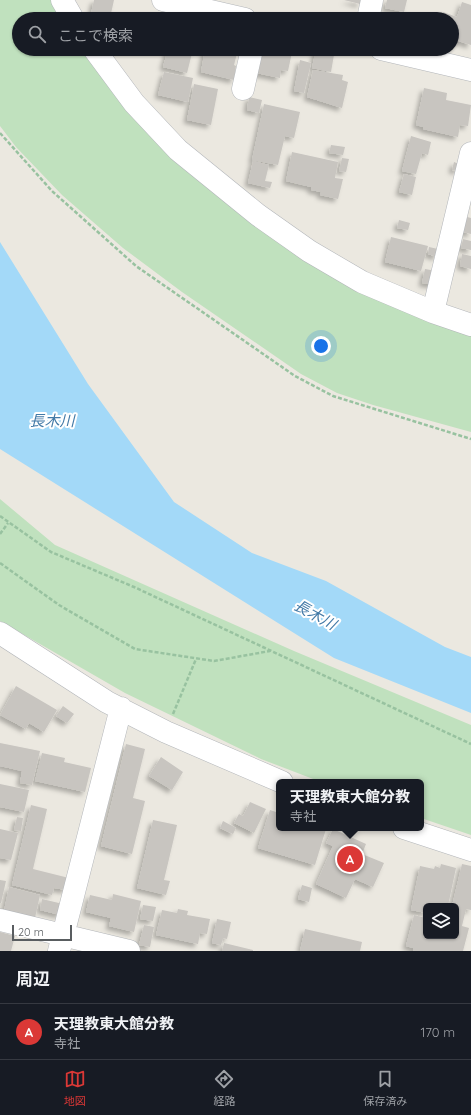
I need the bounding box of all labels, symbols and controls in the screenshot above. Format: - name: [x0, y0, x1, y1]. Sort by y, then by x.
- search box: [12, 12, 459, 56]
- icon: search: [26, 23, 48, 45]
- text: ここで検索: [58, 26, 133, 45]
- your location: [311, 336, 331, 356]
- water label: 長木川: [29, 411, 76, 430]
- water label: 長木川: [291, 595, 341, 635]
- popup: [276, 779, 424, 831]
- text: 天理教東大館分教: [290, 787, 410, 806]
- text: 寺社: [290, 808, 316, 824]
- pin: A: [337, 844, 363, 874]
- map controls: [423, 903, 459, 939]
- button: layers: [423, 903, 459, 939]
- scale bar: [12, 923, 72, 942]
- text: 20 m: [18, 925, 44, 939]
- text: 周辺: [16, 968, 50, 989]
- text: 天理教東大館分教: [54, 1014, 174, 1033]
- text: A: [25, 1024, 33, 1040]
- text: 170 m: [420, 1024, 455, 1040]
- text: 寺社: [54, 1035, 80, 1051]
- tab: 地図: [64, 1068, 86, 1108]
- tab: 経路: [213, 1068, 235, 1108]
- tab: 保存済み: [363, 1068, 407, 1108]

